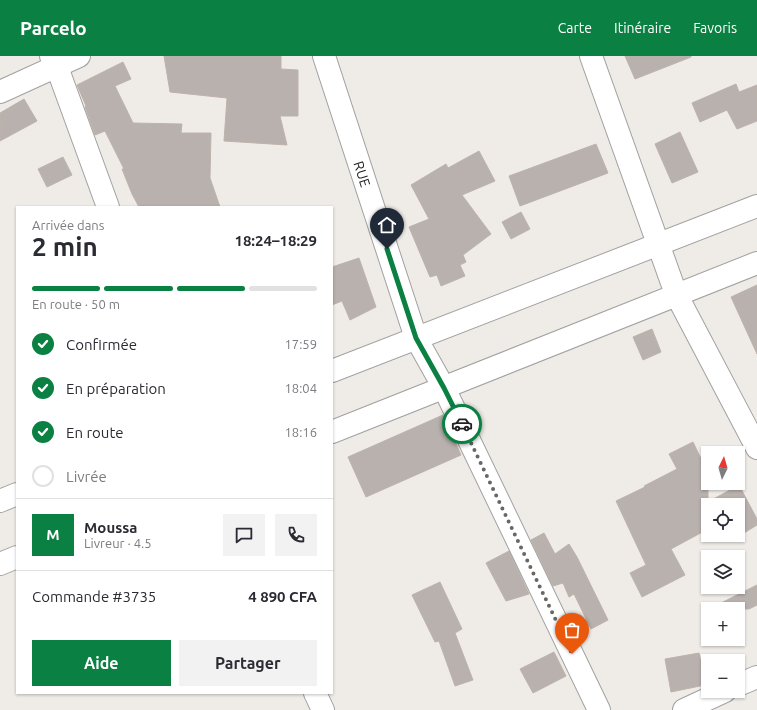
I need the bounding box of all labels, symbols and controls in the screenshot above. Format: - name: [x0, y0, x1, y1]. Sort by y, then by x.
- text: Parcelo: [20, 17, 87, 39]
- text: Carte: [558, 20, 592, 36]
- text: Itinéraire: [614, 20, 671, 36]
- text: Favoris: [693, 20, 737, 36]
- street label: RUE: [350, 159, 374, 189]
- pin: [370, 208, 404, 249]
- icon: home: [376, 214, 398, 236]
- text: Arrivée dans: [32, 218, 104, 232]
- text: 2 min: [32, 232, 98, 261]
- text: 18:24–18:29: [234, 232, 317, 249]
- text: En route · 50 m: [32, 297, 120, 311]
- icon: check: [32, 333, 54, 355]
- text: Confirmée: [66, 336, 137, 353]
- text: 17:59: [284, 337, 317, 351]
- icon: check: [32, 377, 54, 399]
- text: En préparation: [66, 380, 166, 397]
- text: 18:04: [284, 381, 317, 395]
- courier: [442, 404, 482, 444]
- icon: car: [451, 413, 473, 435]
- icon: check: [32, 421, 54, 443]
- text: En route: [66, 424, 124, 441]
- text: 18:16: [284, 425, 317, 439]
- north arrow: [701, 446, 745, 490]
- map controls: [701, 446, 745, 698]
- text: Livrée: [66, 468, 107, 485]
- button: locate: [701, 498, 745, 542]
- button: chat: [223, 514, 265, 556]
- button: phone: [275, 514, 317, 556]
- text: Moussa: [84, 519, 137, 536]
- text: M: [46, 526, 60, 543]
- text: Livreur · 4.5: [84, 536, 152, 550]
- button: layers: [701, 550, 745, 594]
- text: Commande #3735: [32, 588, 156, 605]
- text: 4 890 CFA: [248, 588, 317, 605]
- button: +: [701, 602, 745, 646]
- pin: [555, 613, 589, 654]
- icon: bag: [561, 619, 583, 641]
- button: Aide: [32, 640, 171, 686]
- button: Partager: [179, 640, 317, 686]
- button: −: [701, 654, 745, 698]

